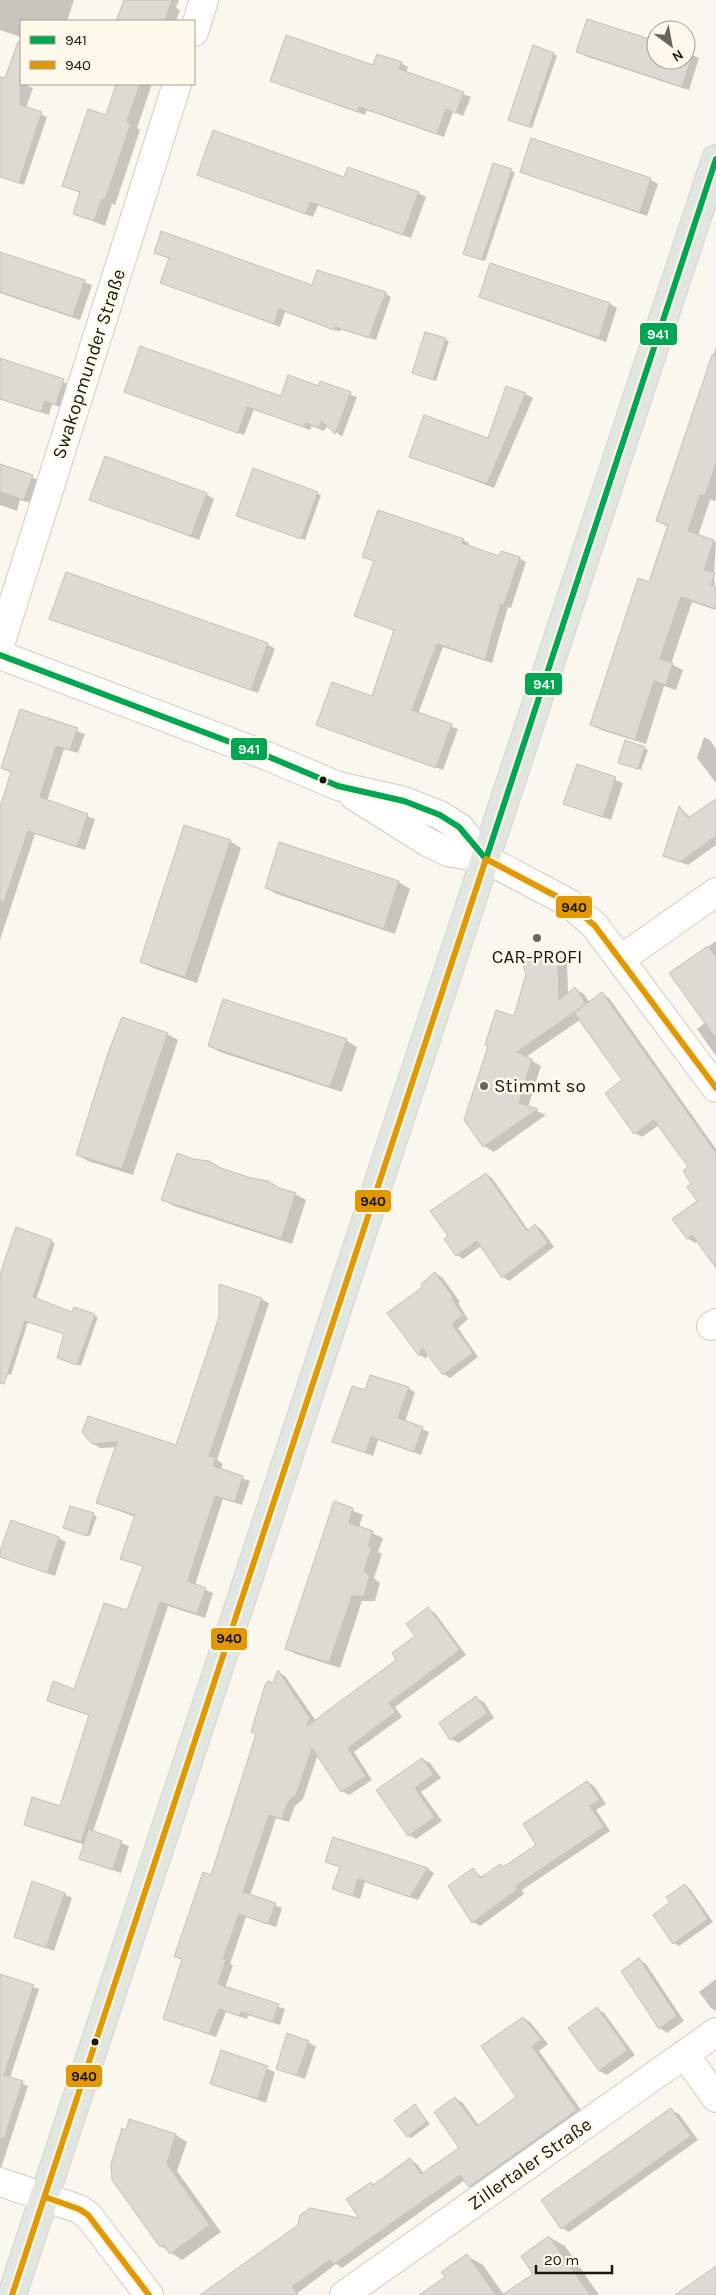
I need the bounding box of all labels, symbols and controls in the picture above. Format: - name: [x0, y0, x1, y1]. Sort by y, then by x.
- legend: [20, 20, 195, 85]
- north arrow: [646, 20, 696, 70]
- text: 941: [65, 31, 87, 49]
- text: N: [669, 46, 686, 65]
- text: 940: [65, 56, 91, 74]
- street label: Swakopmunder Straße: [48, 266, 130, 462]
- line badge: 941: [639, 322, 678, 346]
- text: 941: [647, 326, 669, 343]
- line badge: 941: [524, 672, 563, 696]
- text: 941: [533, 676, 555, 693]
- line badge: 941: [230, 737, 268, 761]
- text: 941: [238, 741, 260, 758]
- unlabelled marker: [318, 775, 328, 785]
- line badge: 940: [555, 895, 593, 919]
- text: 940: [561, 899, 587, 916]
- marker: CAR-PROFI: [531, 932, 543, 944]
- place label: CAR-PROFI: [492, 946, 582, 968]
- place label: Stimmt so: [494, 1075, 586, 1097]
- marker: Stimmt so: [478, 1080, 490, 1092]
- line badge: 940: [354, 1189, 392, 1213]
- text: 940: [360, 1193, 386, 1210]
- line badge: 940: [210, 1627, 248, 1651]
- text: 940: [216, 1630, 242, 1647]
- unlabelled marker: [90, 2037, 100, 2047]
- line badge: 940: [65, 2064, 103, 2088]
- text: 940: [71, 2068, 97, 2085]
- street label: Zillertaler Straße: [464, 2113, 596, 2215]
- scale bar: [536, 2242, 612, 2274]
- text: 20 m: [544, 2251, 579, 2269]

